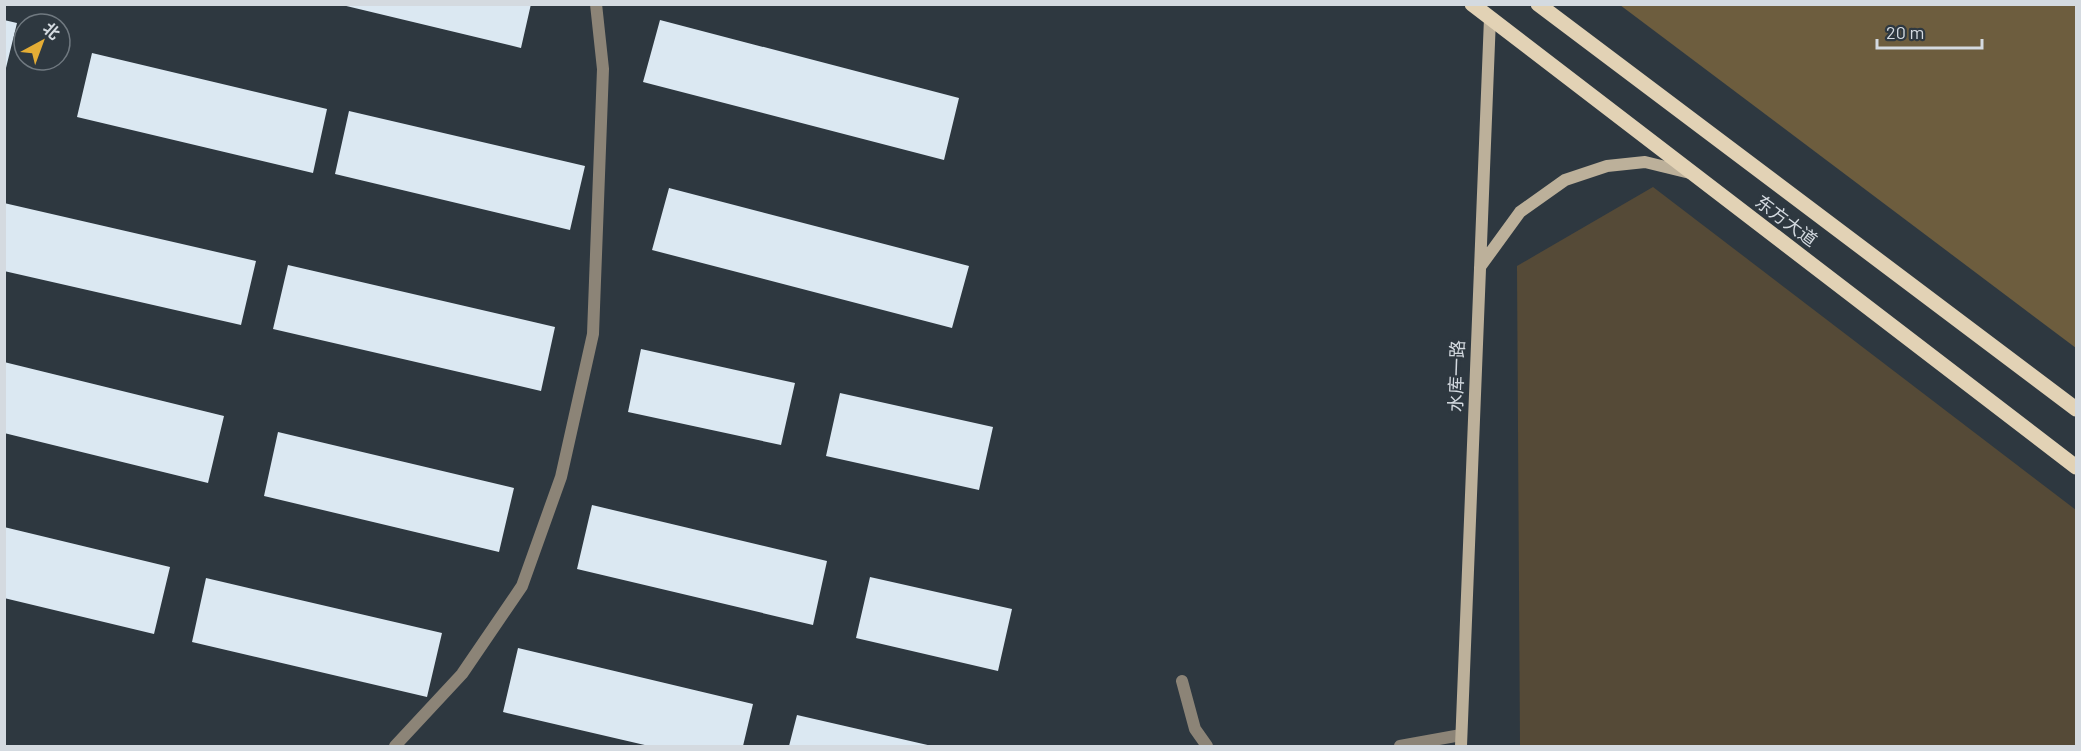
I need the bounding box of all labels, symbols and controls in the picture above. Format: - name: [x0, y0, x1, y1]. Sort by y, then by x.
- north arrow: [12, 12, 72, 72]
- scale bar: [1877, 12, 1982, 50]
- text: 北: [40, 18, 64, 43]
- text: 20 m: [1886, 21, 1924, 43]
- street label: 东方大道: [1751, 190, 1822, 251]
- street label: 水库一路: [1444, 340, 1468, 412]

